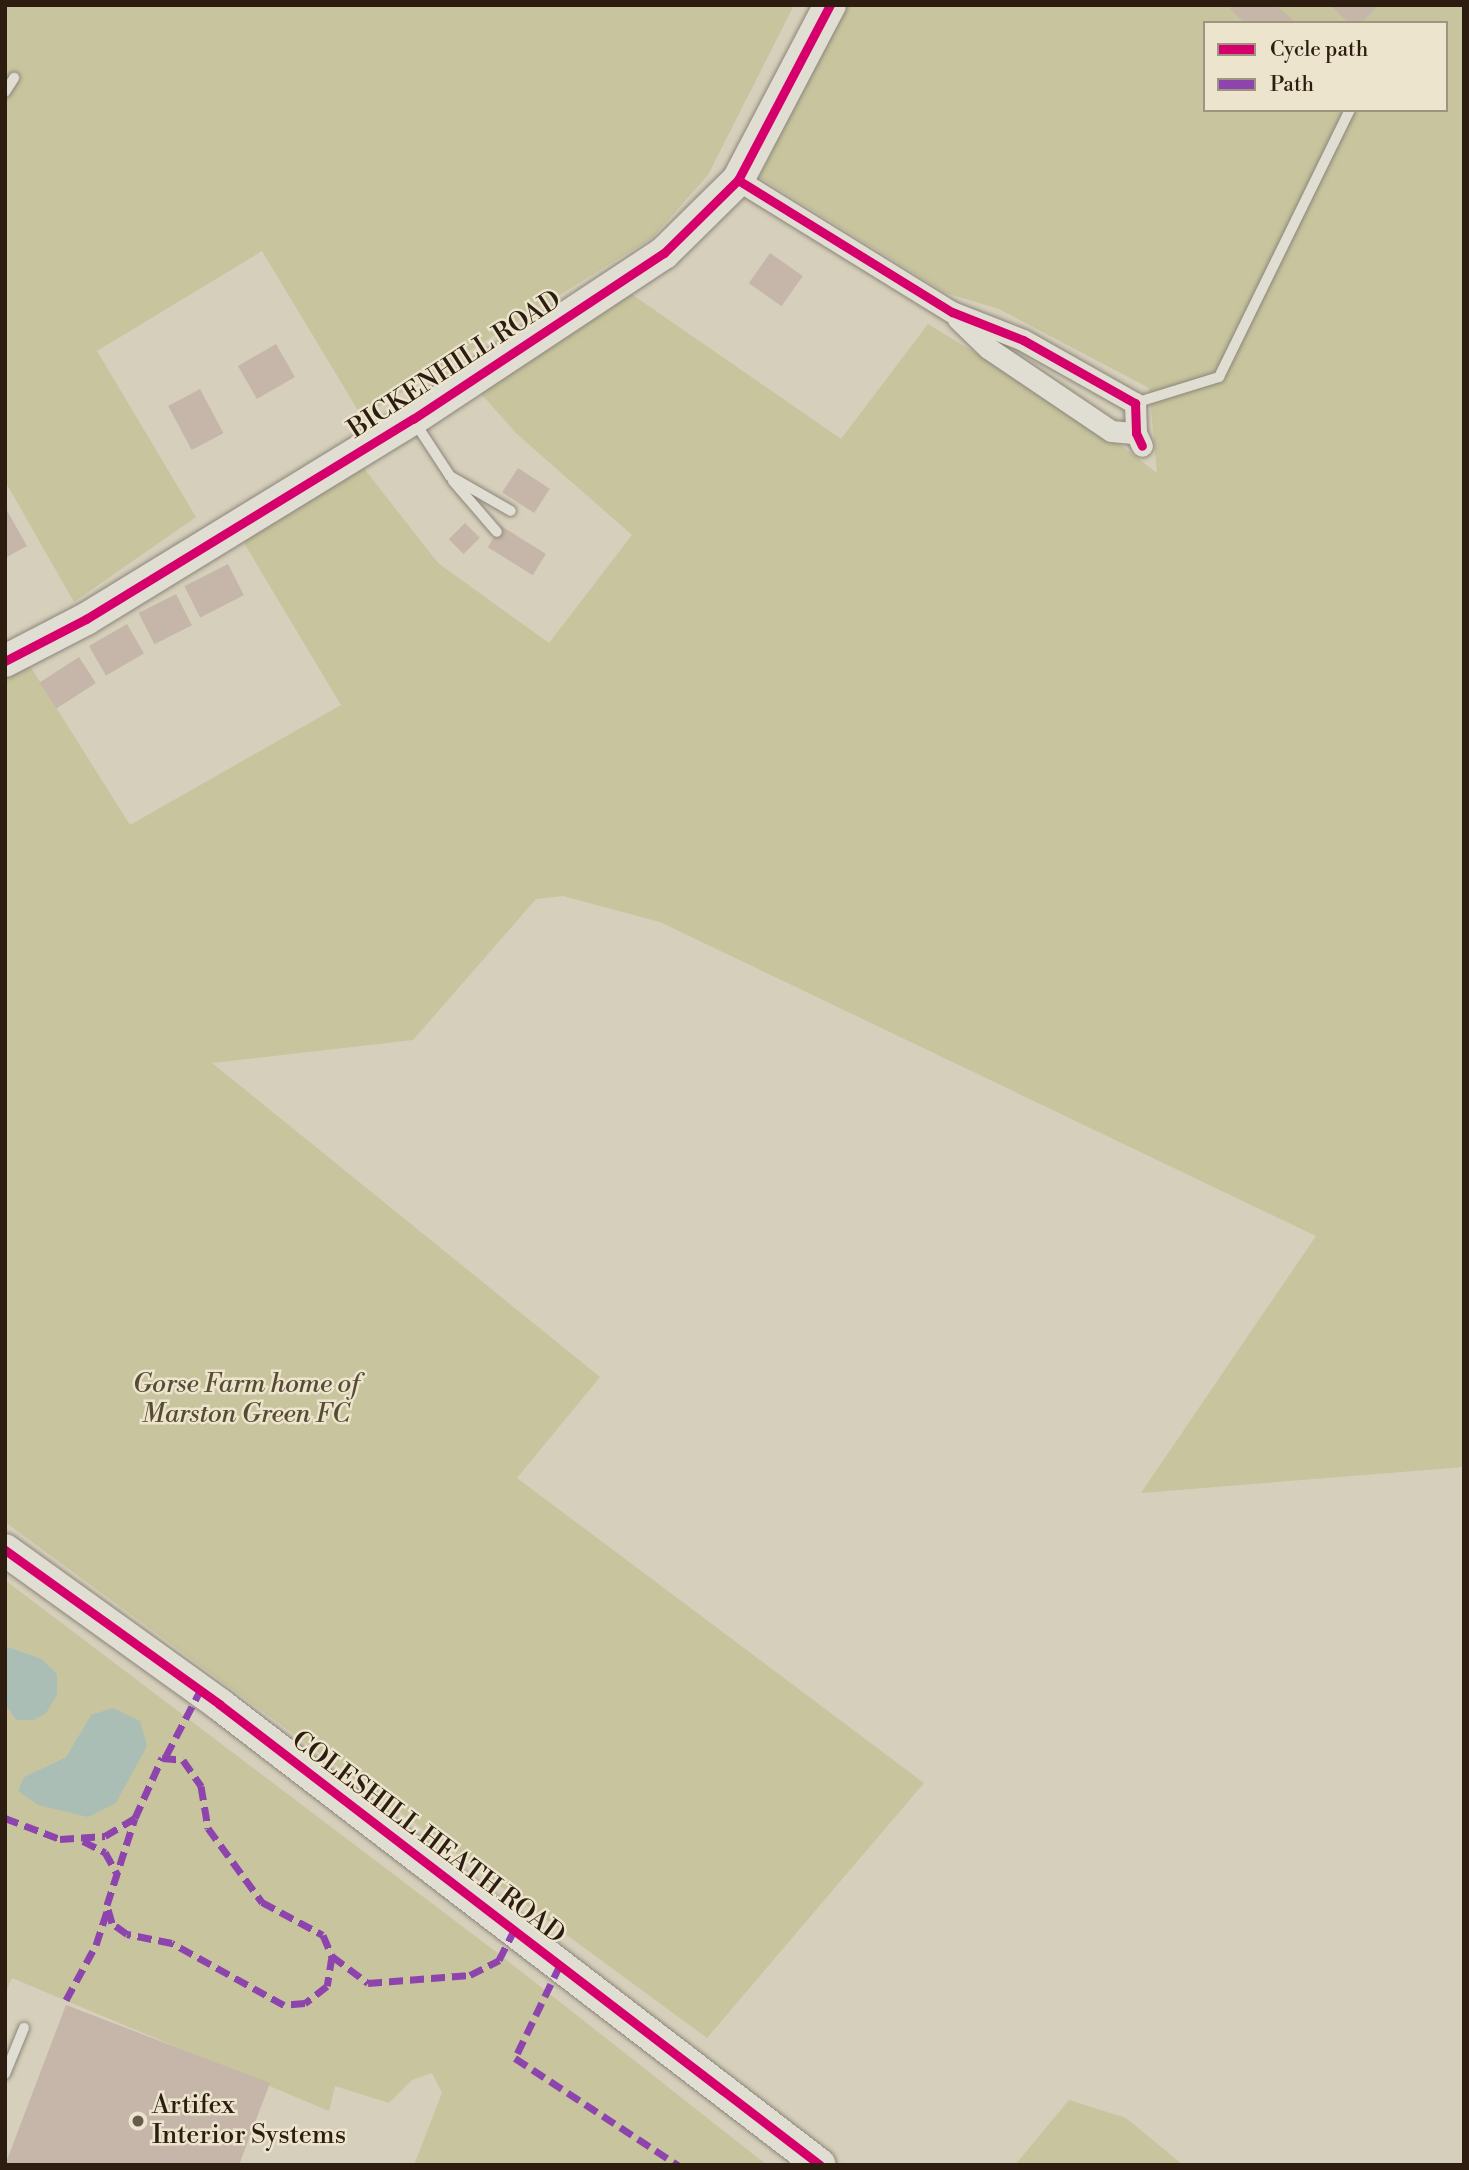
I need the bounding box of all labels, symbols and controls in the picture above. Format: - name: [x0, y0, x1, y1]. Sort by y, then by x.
- legend: [1203, 21, 1448, 112]
- text: Cycle path: [1270, 37, 1368, 63]
- text: Path: [1270, 72, 1314, 98]
- street label: BICKENHILL ROAD: [343, 284, 567, 446]
- park label: Gorse Farm home of Marston Green FC: [133, 1369, 359, 1430]
- street label: COLESHILL HEATH ROAD: [285, 1725, 571, 1951]
- place label: Artifex Interior Systems: [152, 2090, 346, 2152]
- marker: Artifex Interior Systems: [130, 2113, 146, 2129]

